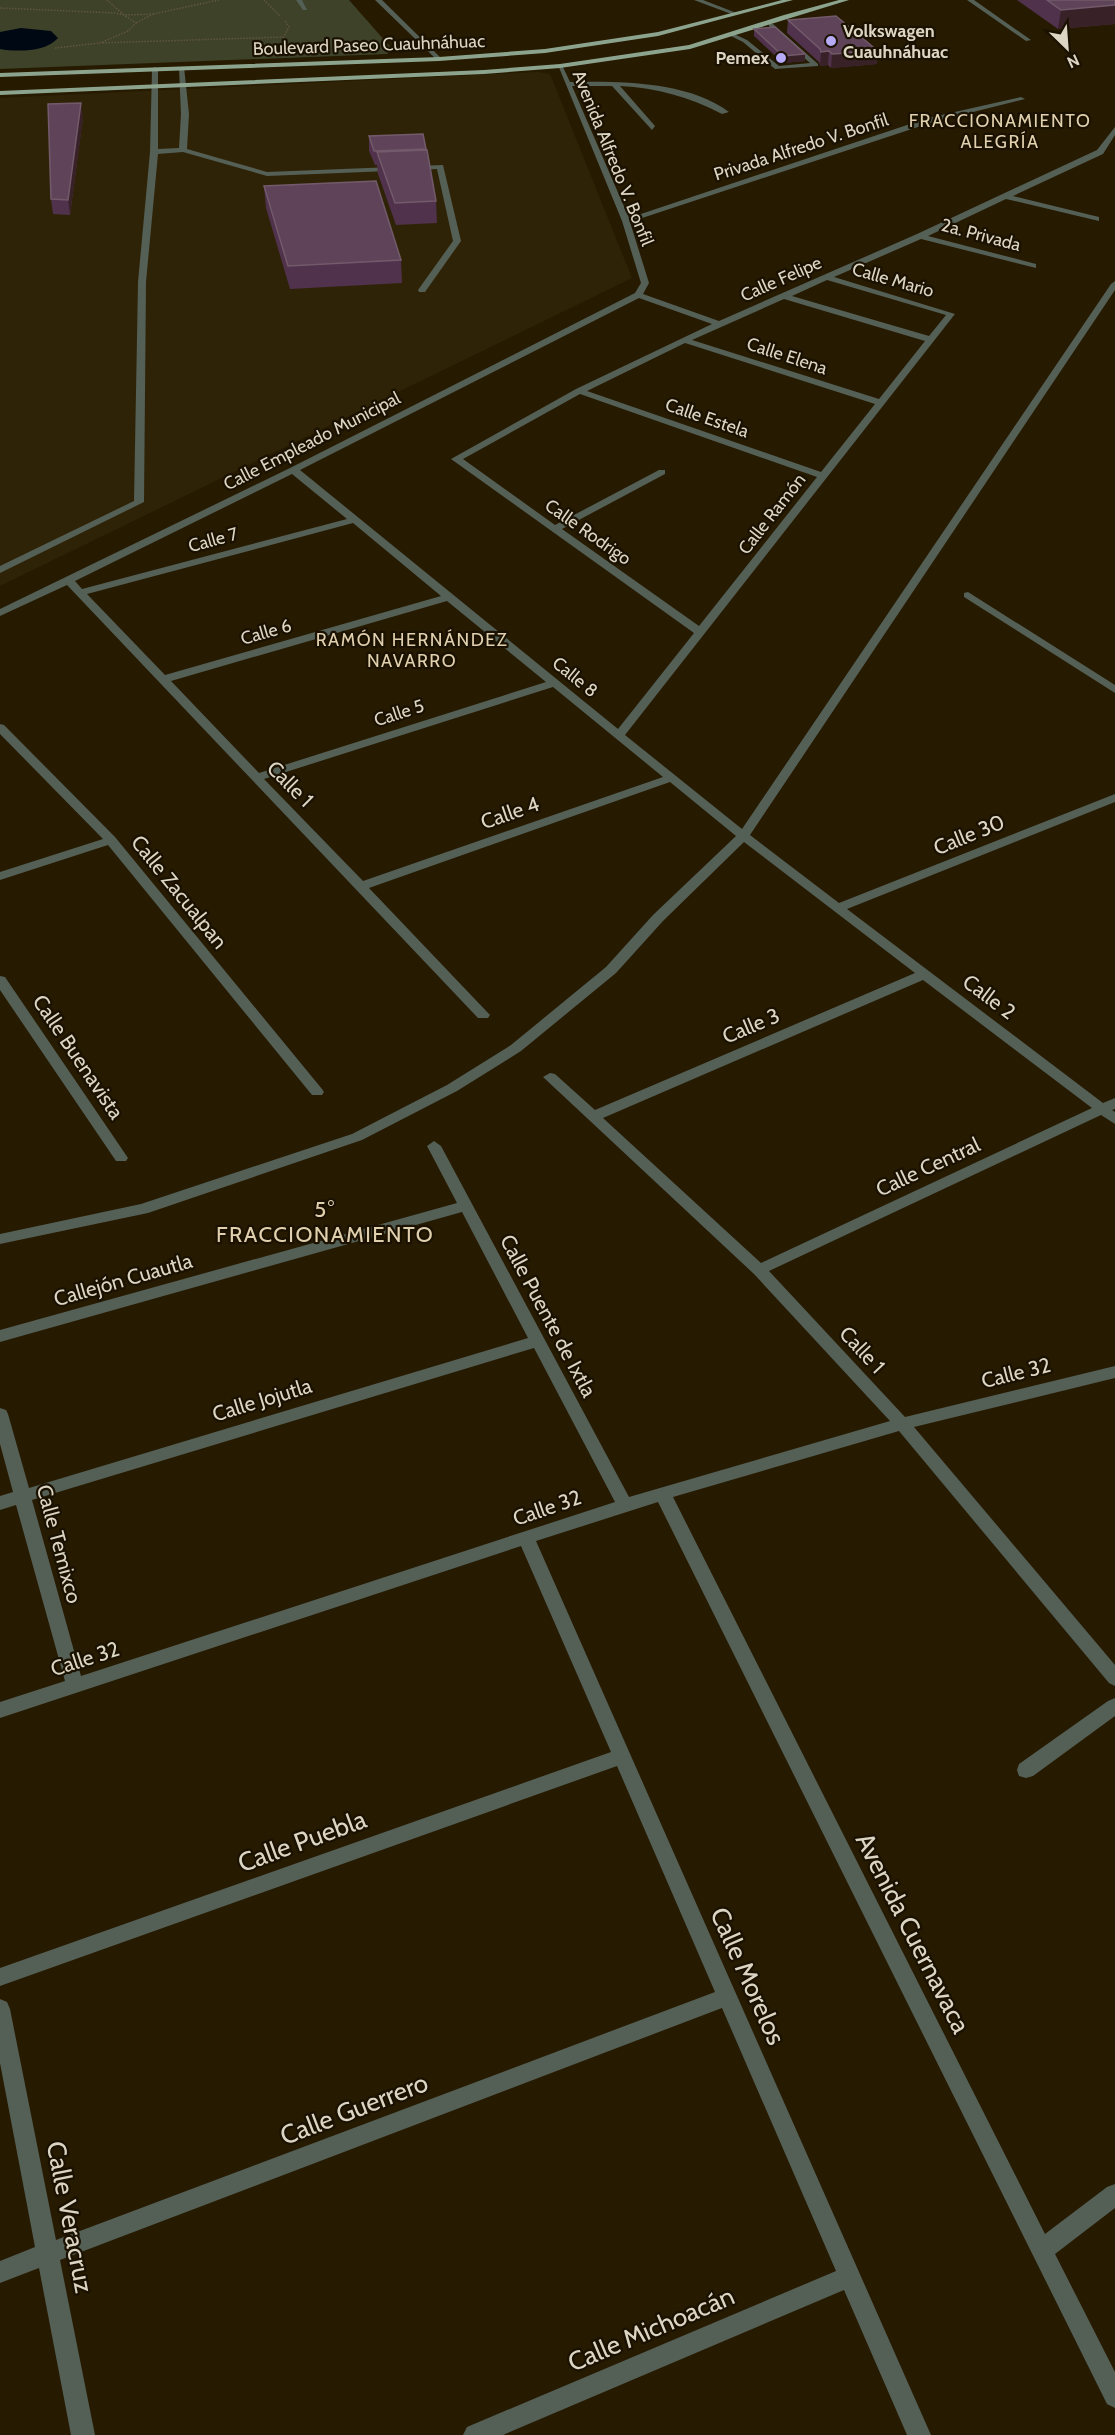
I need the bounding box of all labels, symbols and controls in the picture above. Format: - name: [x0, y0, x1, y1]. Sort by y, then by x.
- north arrow: [1037, 18, 1097, 78]
- place label: Volkswagen Cuauhnáhuac: [843, 20, 948, 63]
- street label: Boulevard Paseo Cuauhnáhuac: [253, 30, 485, 60]
- marker: Volkswagen Cuauhnáhuac: [824, 34, 838, 48]
- place label: Pemex: [716, 47, 769, 69]
- text: N: [1064, 50, 1082, 72]
- marker: Pemex: [774, 51, 788, 65]
- street label: Avenida Alfredo V. Bonfil: [568, 67, 659, 250]
- street label: Privada Alfredo V. Bonfil: [711, 108, 892, 186]
- district label: FRACCIONAMIENTO ALEGRÍA: [909, 110, 1091, 153]
- street label: 2a. Privada: [939, 214, 1024, 256]
- street label: Calle Felipe: [737, 251, 825, 307]
- street label: Calle Mario: [850, 258, 936, 302]
- street label: Calle Elena: [744, 333, 830, 379]
- street label: Calle Empleado Municipal: [220, 386, 405, 495]
- street label: Calle Estela: [662, 393, 752, 443]
- street label: Calle Ramón: [734, 469, 810, 559]
- street label: Calle Rodrigo: [541, 494, 635, 570]
- street label: Calle 7: [186, 523, 240, 557]
- street label: Calle 6: [238, 614, 294, 650]
- district label: RAMÓN HERNÁNDEZ NAVARRO: [316, 629, 508, 672]
- street label: Calle 8: [548, 652, 602, 702]
- street label: Calle 5: [371, 695, 427, 731]
- street label: Calle 1: [262, 755, 319, 812]
- street label: Calle 4: [477, 791, 542, 834]
- street label: Calle 30: [930, 809, 1008, 860]
- street label: Calle Zacualpan: [126, 830, 233, 953]
- street label: Calle 2: [958, 969, 1021, 1024]
- street label: Calle Buenavista: [28, 990, 129, 1124]
- street label: Calle 3: [718, 1002, 783, 1049]
- street label: Calle Central: [872, 1132, 984, 1202]
- district label: 5° FRACCIONAMIENTO: [216, 1196, 434, 1248]
- street label: Calle Puente de Ixtla: [495, 1230, 602, 1401]
- street label: Callejón Cuautla: [51, 1248, 195, 1312]
- street label: Calle 1: [834, 1321, 890, 1378]
- street label: Calle 32: [979, 1352, 1053, 1393]
- street label: Calle Jojutla: [209, 1373, 315, 1427]
- street label: Calle Temixco: [32, 1482, 87, 1606]
- street label: Calle 32: [509, 1484, 584, 1531]
- street label: Calle 32: [47, 1636, 122, 1681]
- street label: Calle Puebla: [233, 1803, 371, 1879]
- street label: Avenida Cuernavaca: [849, 1827, 978, 2039]
- street label: Calle Morelos: [703, 1902, 793, 2050]
- street label: Calle Guerrero: [276, 2066, 432, 2152]
- street label: Calle Veracruz: [40, 2138, 100, 2296]
- street label: Calle Michoacán: [563, 2280, 739, 2378]

